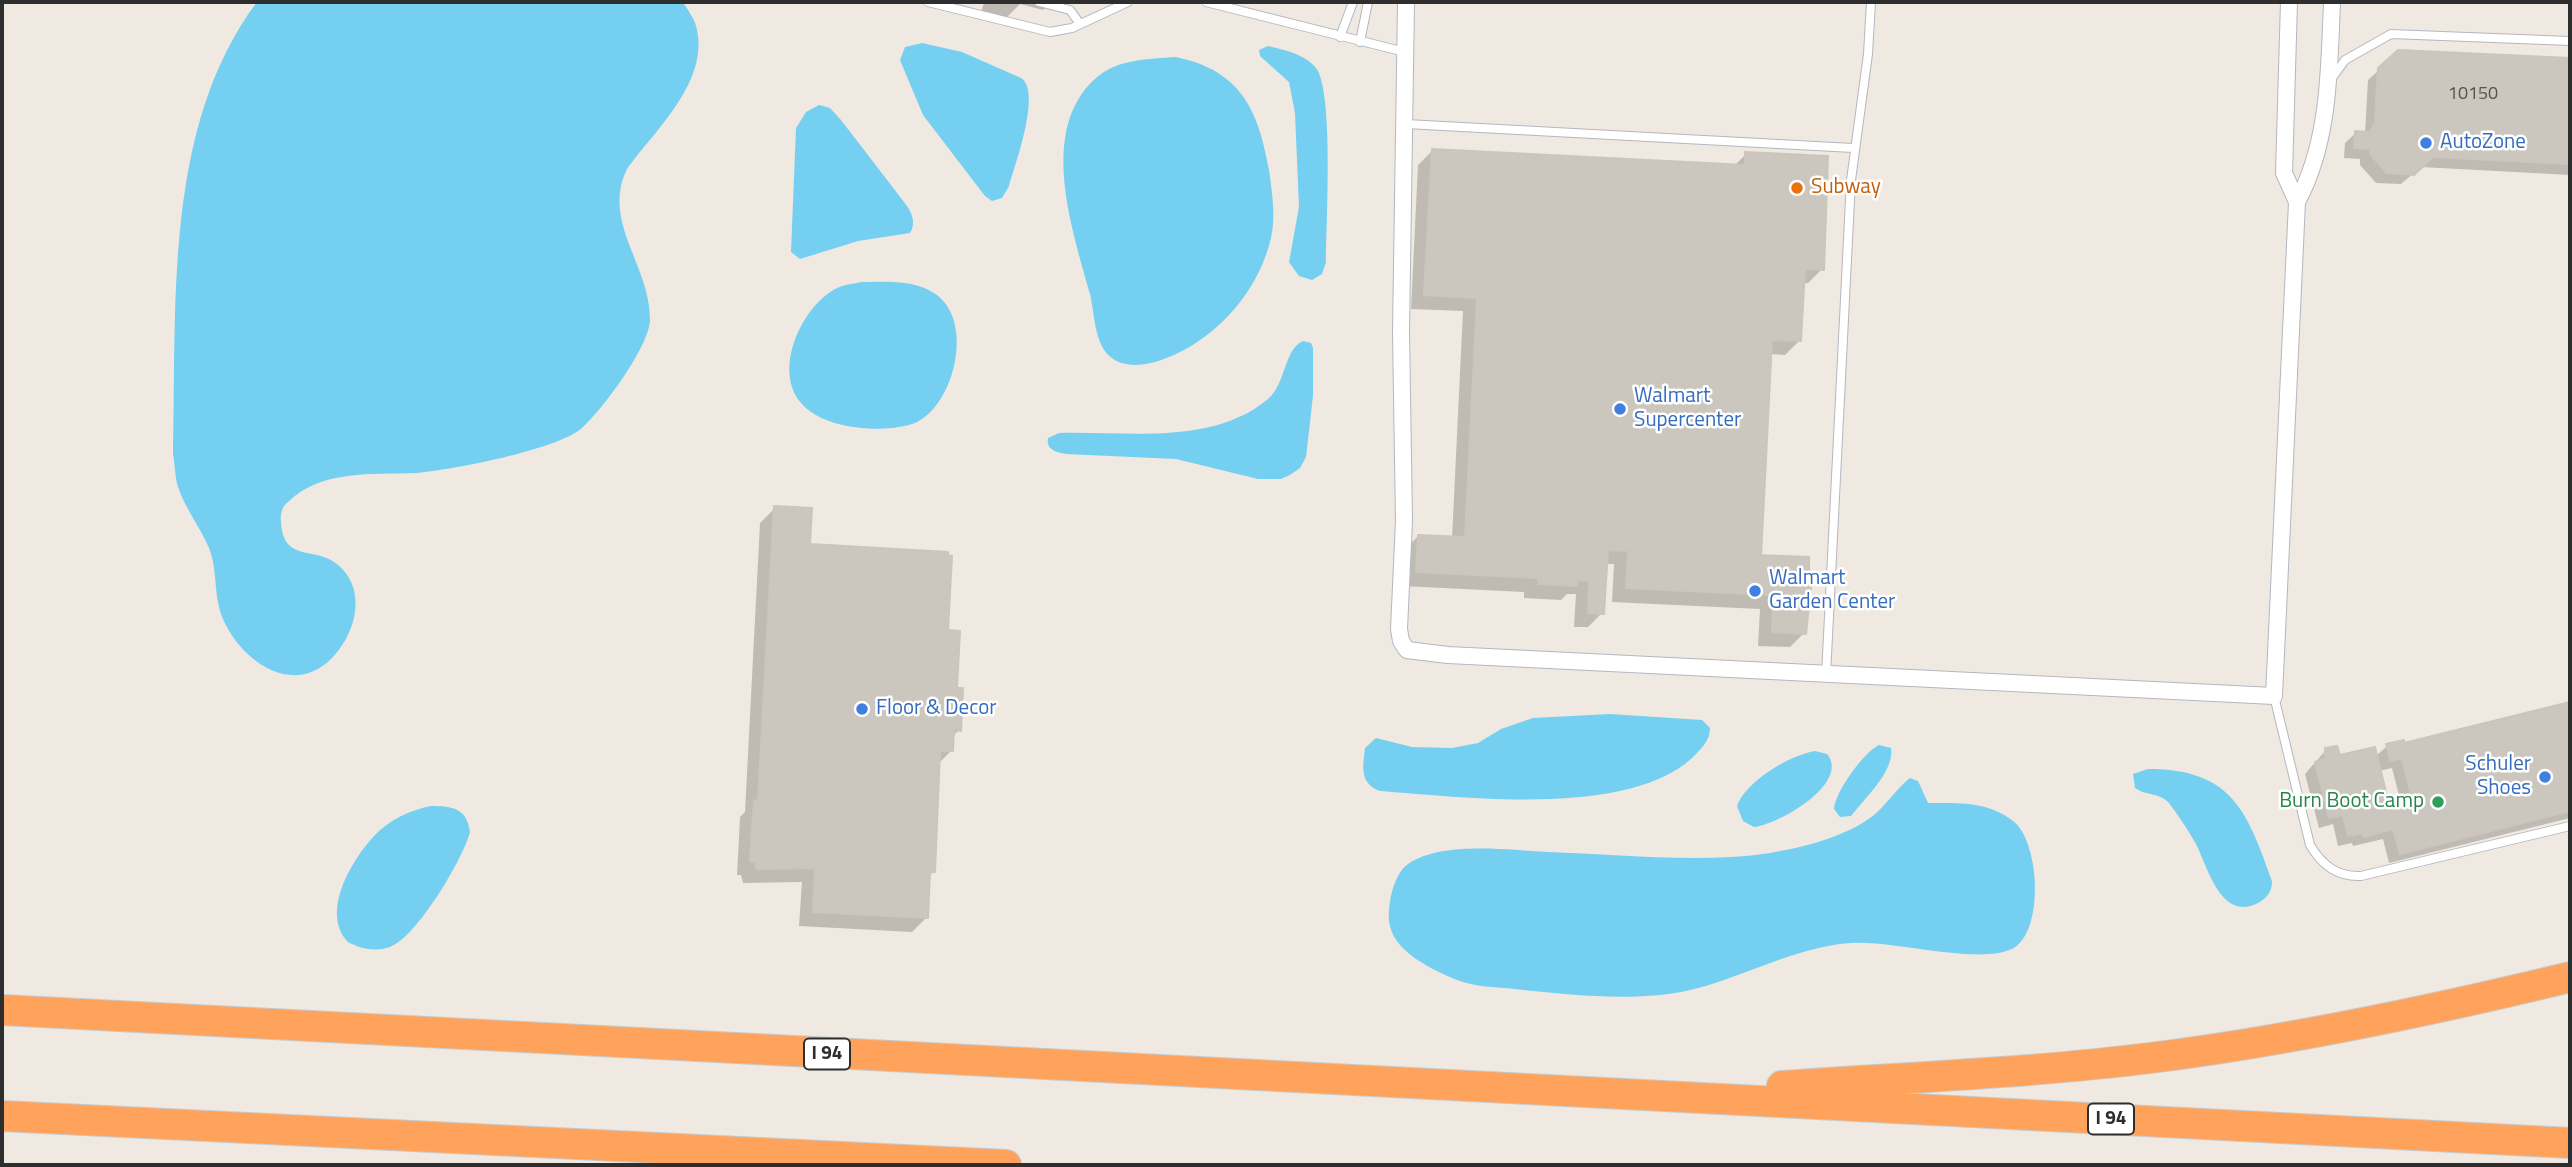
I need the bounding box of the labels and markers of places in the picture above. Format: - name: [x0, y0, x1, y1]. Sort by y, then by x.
- place label: AutoZone: [2440, 130, 2526, 156]
- marker: AutoZone: [2418, 135, 2434, 151]
- place label: Subway: [1811, 175, 1881, 201]
- marker: Subway: [1789, 180, 1805, 196]
- place label: Walmart Supercenter: [1634, 384, 1741, 434]
- marker: Walmart Supercenter: [1612, 401, 1628, 417]
- place label: Walmart Garden Center: [1769, 566, 1895, 616]
- marker: Walmart Garden Center: [1747, 583, 1763, 599]
- place label: Floor & Decor: [876, 696, 997, 722]
- marker: Floor & Decor: [854, 701, 870, 717]
- place label: Schuler Shoes: [2465, 752, 2531, 802]
- marker: Schuler Shoes: [2537, 769, 2553, 785]
- place label: Burn Boot Camp: [2279, 789, 2424, 815]
- marker: Burn Boot Camp: [2430, 794, 2446, 810]

